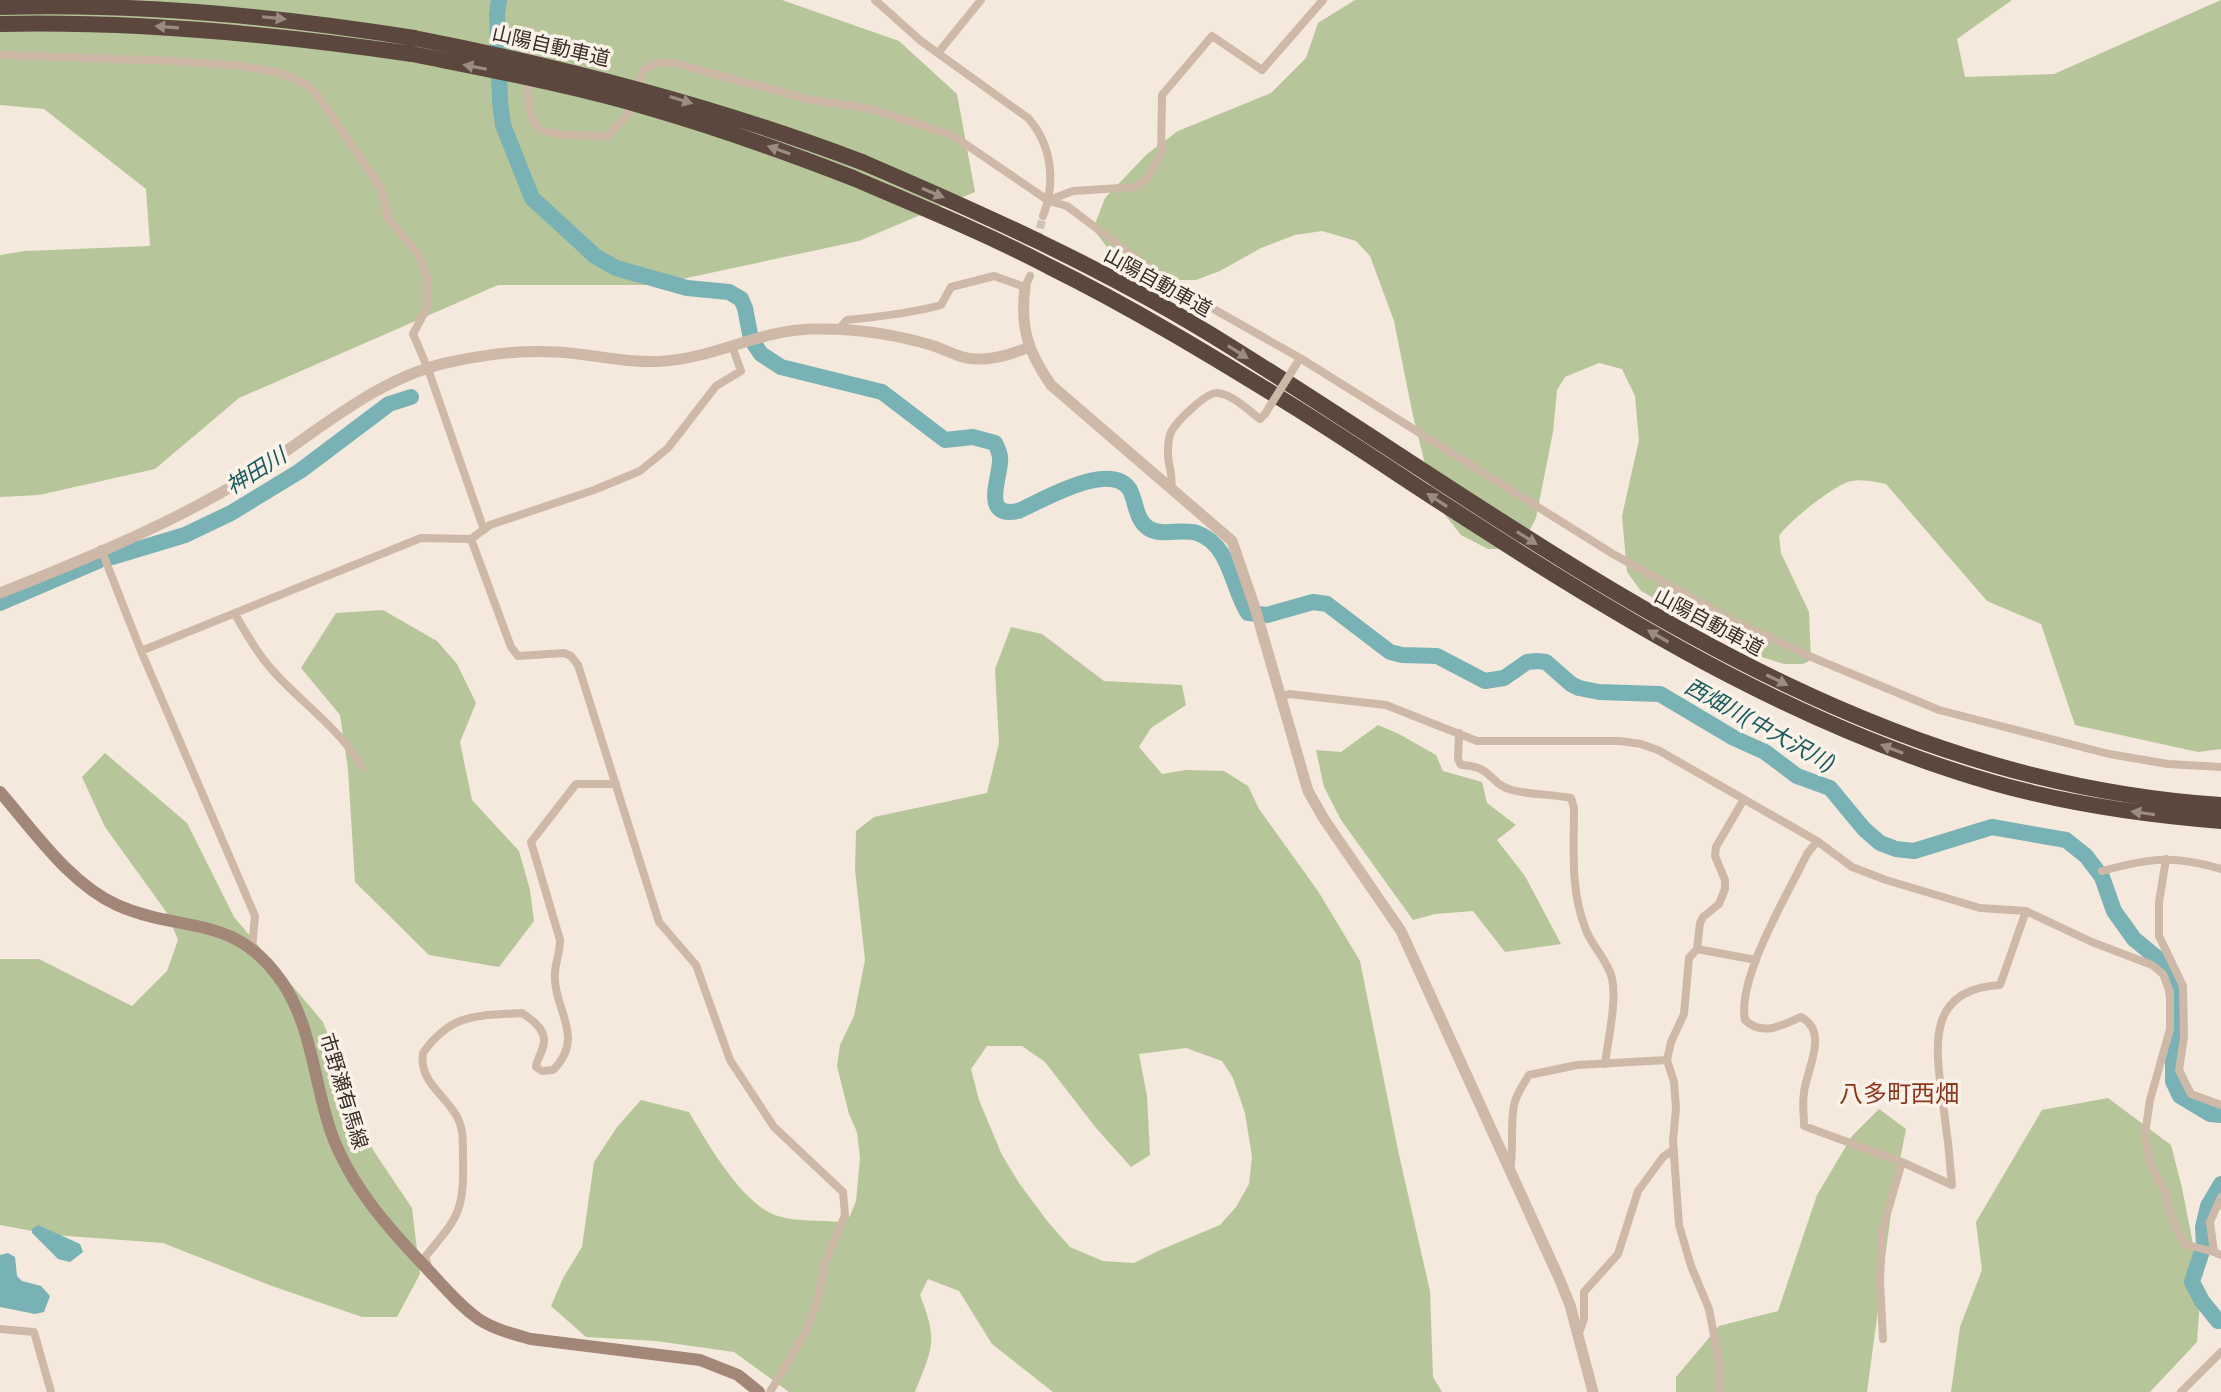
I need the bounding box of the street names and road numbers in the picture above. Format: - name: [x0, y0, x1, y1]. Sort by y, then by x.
- street label: 山陽自動車道: [490, 21, 612, 71]
- street label: 山陽自動車道: [1100, 242, 1216, 322]
- street label: 山陽自動車道: [1650, 583, 1768, 661]
- street label: 市野瀬有馬線: [315, 1030, 373, 1152]

